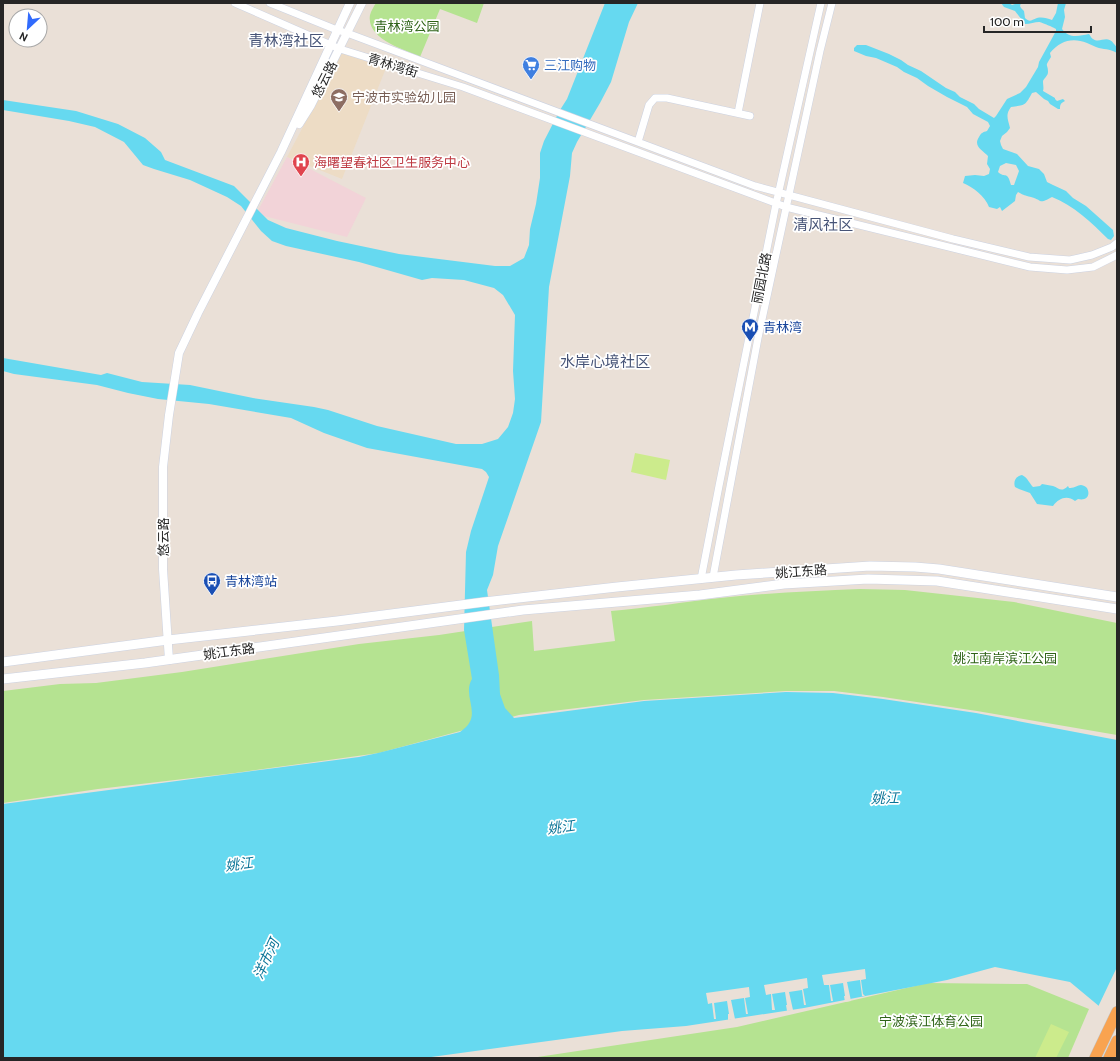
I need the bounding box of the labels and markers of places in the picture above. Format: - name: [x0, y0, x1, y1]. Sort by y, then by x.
- supermarket icon: 三江购物: [521, 55, 541, 80]
- place label: 三江购物: [544, 57, 596, 73]
- school or university icon: 宁波市实验幼儿园: [329, 87, 349, 112]
- place label: 宁波市实验幼儿园: [352, 89, 456, 105]
- hospital icon: 海曙望春社区卫生服务中心: [291, 152, 311, 177]
- place label: 海曙望春社区卫生服务中心: [314, 154, 470, 170]
- metro station icon: 青林湾: [740, 317, 760, 342]
- place label: 青林湾: [763, 319, 802, 335]
- bus stop icon: 青林湾站: [202, 571, 222, 596]
- place label: 青林湾站: [225, 573, 277, 589]

